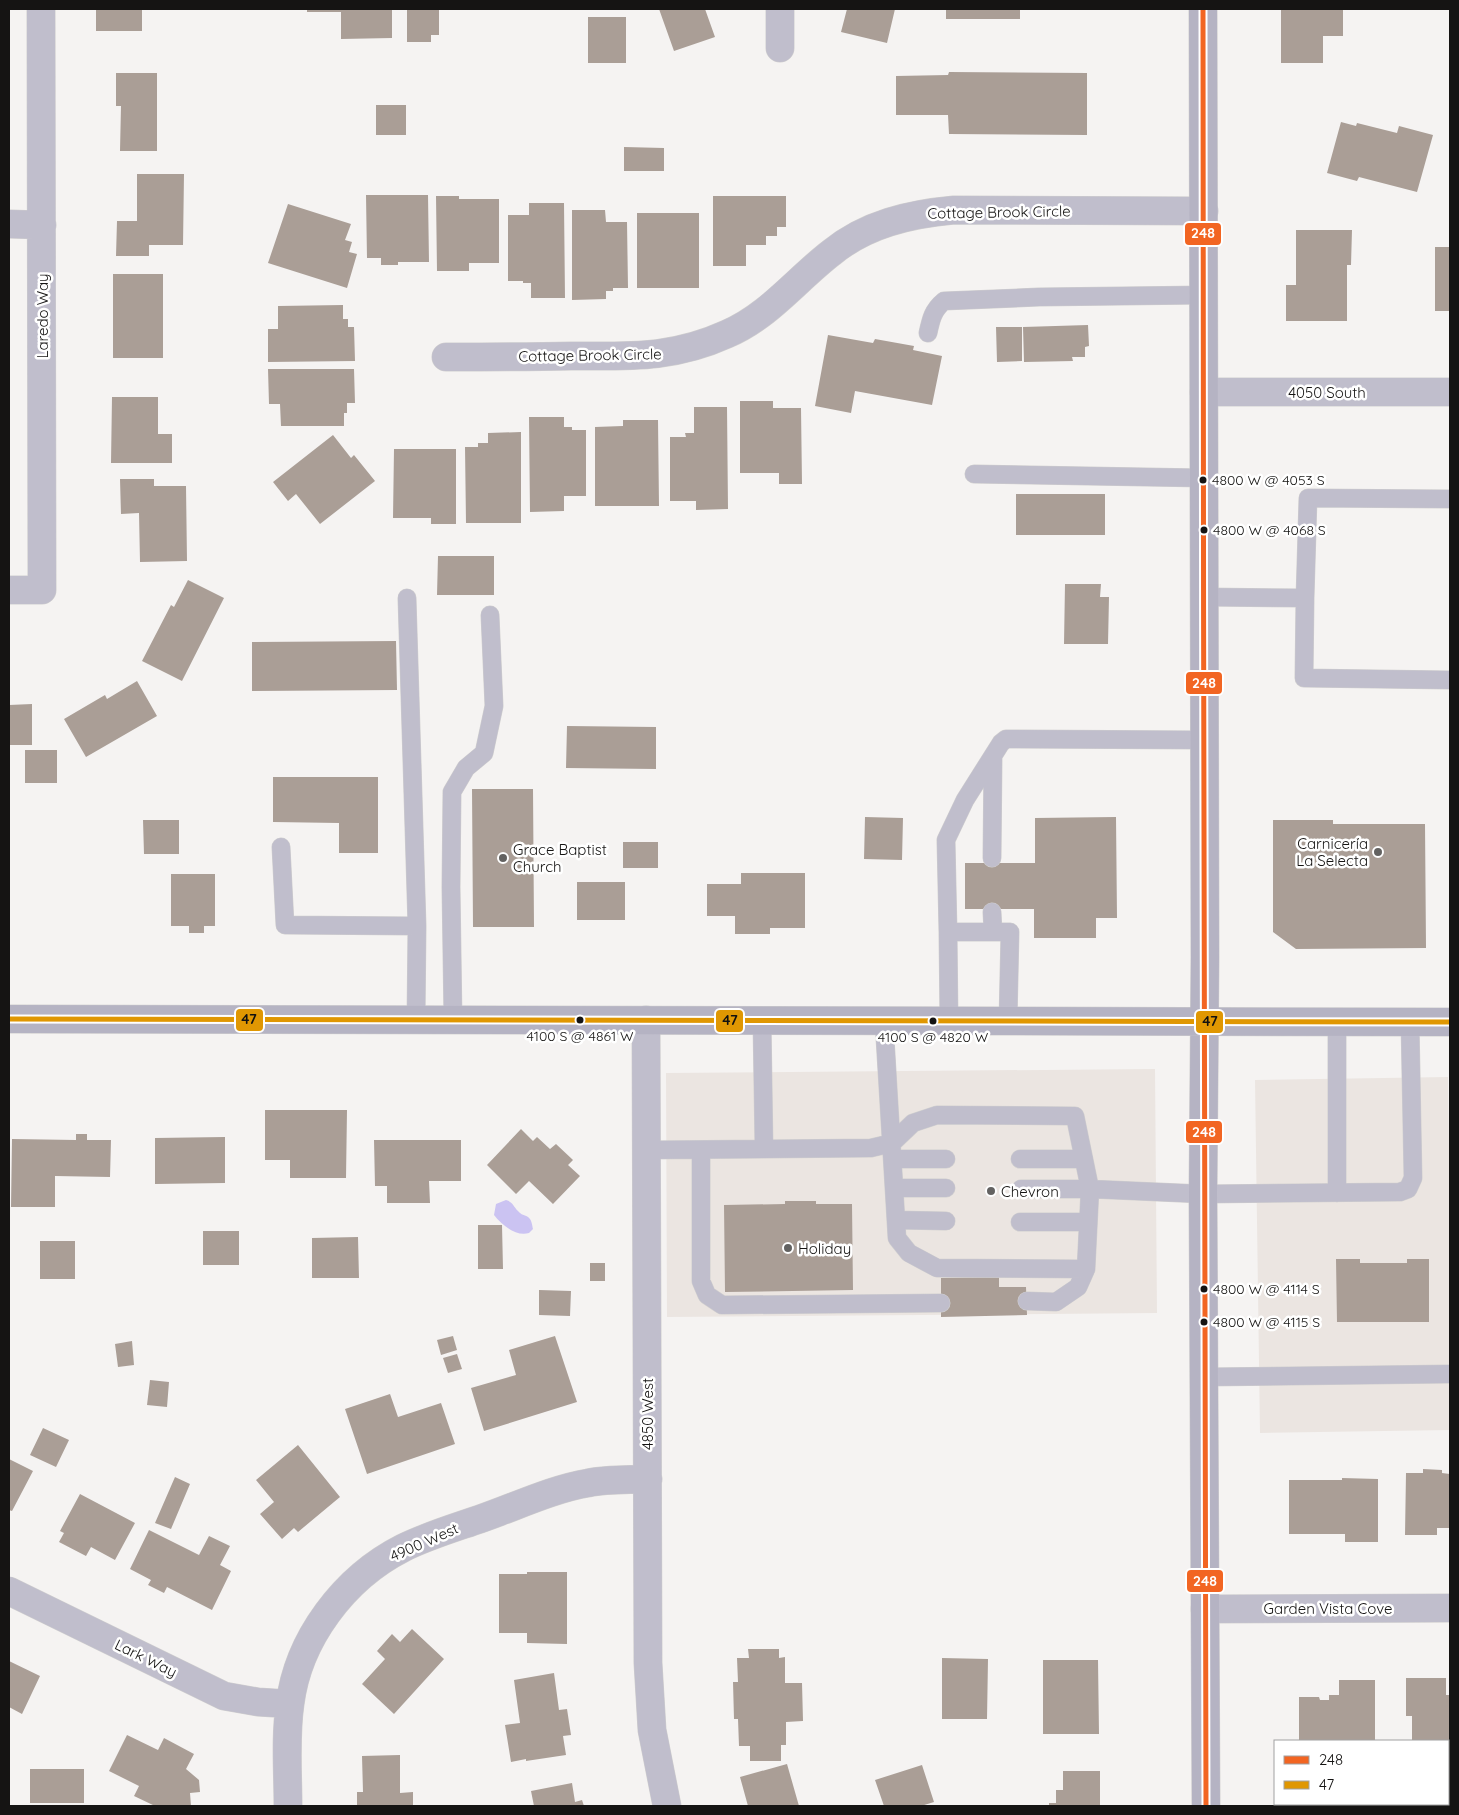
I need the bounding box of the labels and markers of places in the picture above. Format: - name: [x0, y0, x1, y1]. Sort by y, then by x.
- place label: 4800 W @ 4053 S: [1212, 471, 1325, 489]
- marker: 4800 W @ 4053 S: [1198, 475, 1208, 485]
- place label: 4800 W @ 4068 S: [1213, 521, 1326, 539]
- marker: 4800 W @ 4068 S: [1199, 525, 1209, 535]
- place label: Carnicería La Selecta: [1296, 834, 1368, 870]
- place label: Grace Baptist Church: [513, 840, 607, 876]
- marker: Carnicería La Selecta: [1372, 846, 1384, 858]
- marker: Grace Baptist Church: [497, 852, 509, 864]
- marker: 4100 S @ 4861 W: [575, 1015, 585, 1025]
- marker: 4100 S @ 4820 W: [928, 1016, 938, 1026]
- place label: 4100 S @ 4861 W: [527, 1027, 634, 1045]
- place label: 4100 S @ 4820 W: [878, 1028, 989, 1046]
- place label: Chevron: [1001, 1182, 1059, 1201]
- marker: Chevron: [985, 1185, 997, 1197]
- place label: Holiday: [798, 1239, 851, 1258]
- marker: Holiday: [782, 1242, 794, 1254]
- place label: 4800 W @ 4114 S: [1213, 1280, 1320, 1298]
- marker: 4800 W @ 4114 S: [1199, 1284, 1209, 1294]
- place label: 4800 W @ 4115 S: [1213, 1313, 1320, 1331]
- marker: 4800 W @ 4115 S: [1199, 1317, 1209, 1327]

